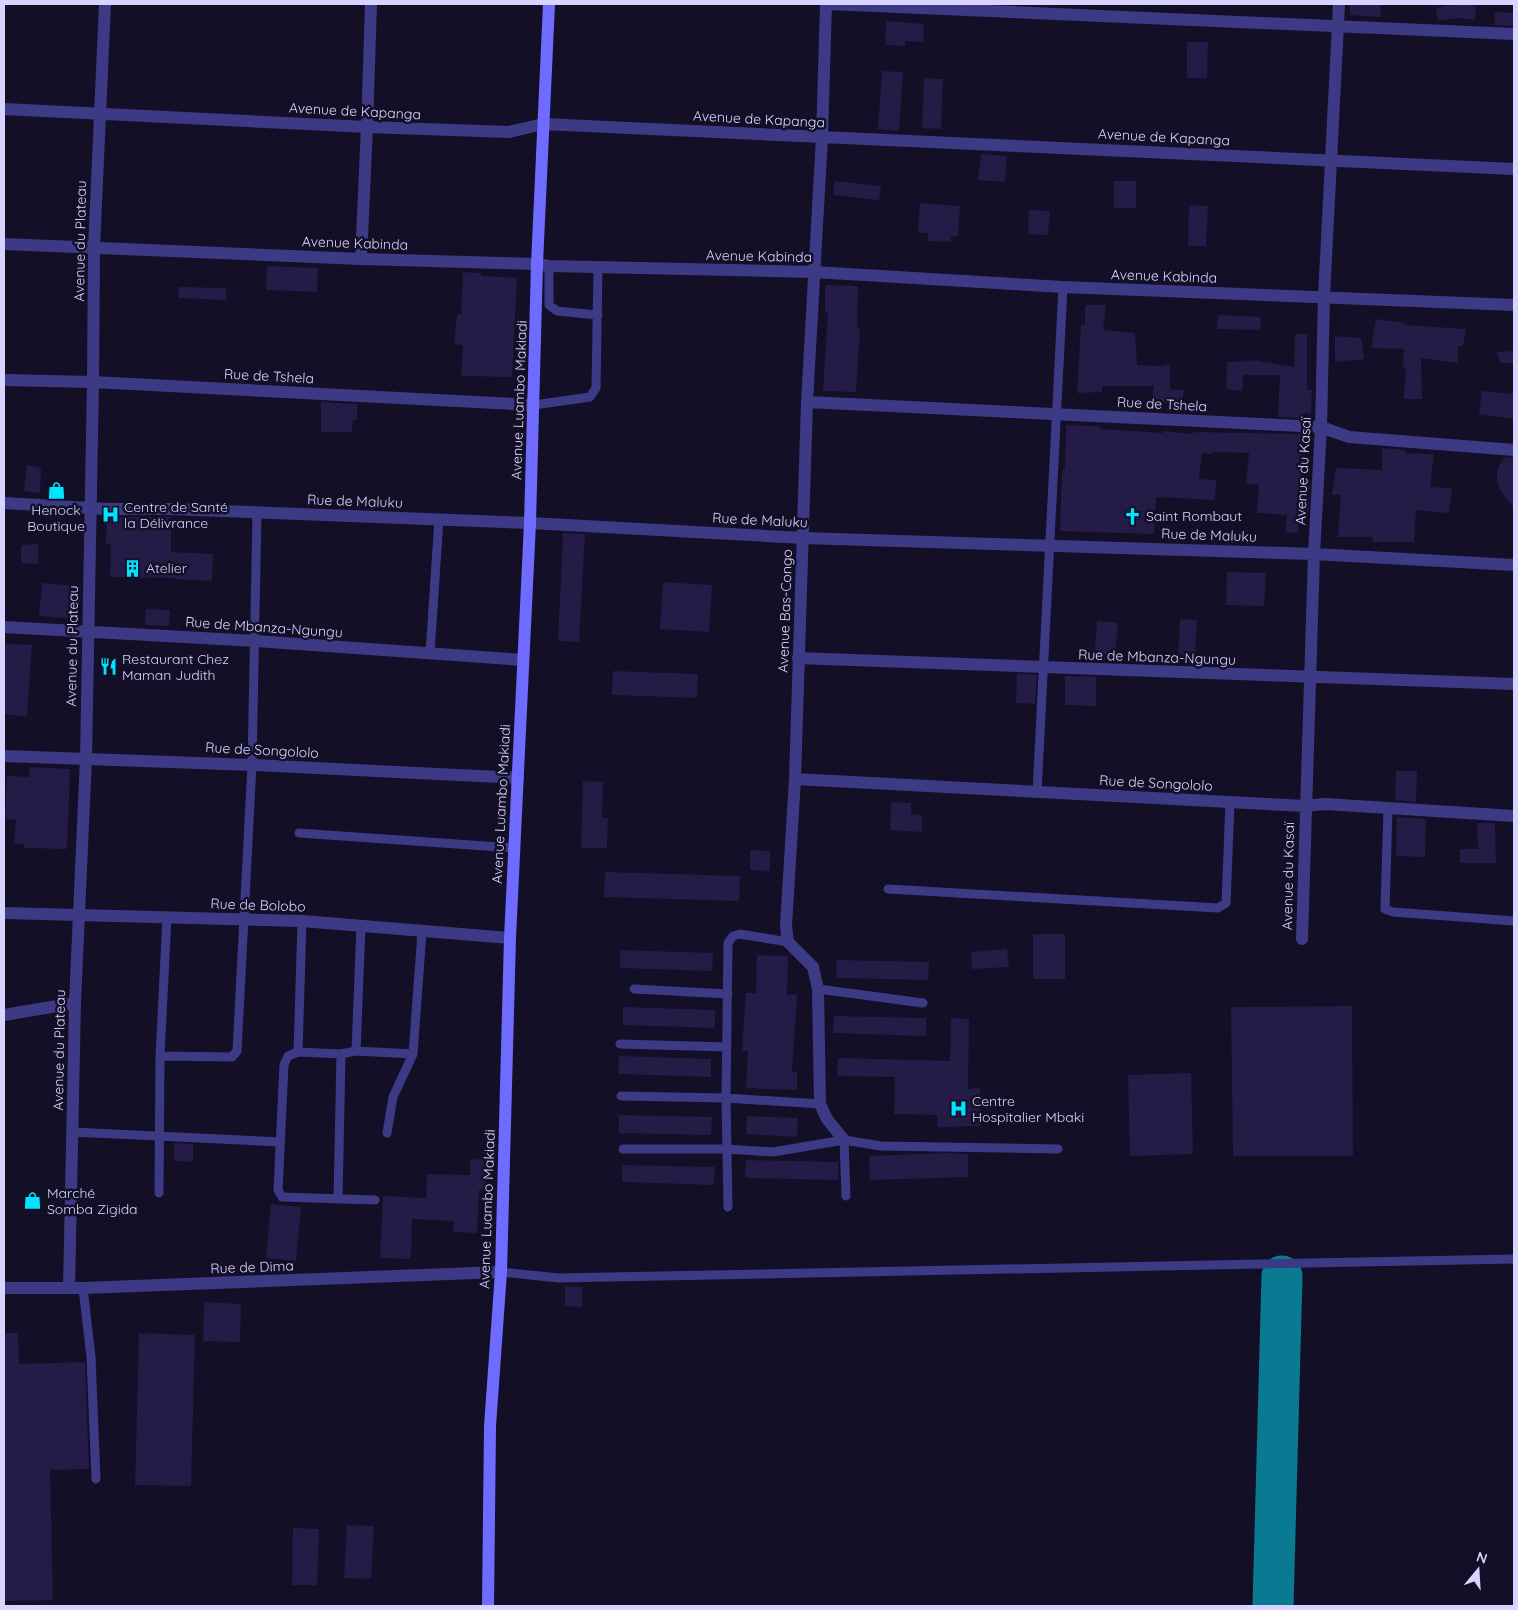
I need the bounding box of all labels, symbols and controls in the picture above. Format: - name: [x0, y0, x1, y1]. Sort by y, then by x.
- street label: Avenue de Kapanga: [289, 99, 421, 123]
- street label: Avenue de Kapanga: [693, 107, 825, 131]
- street label: Avenue de Kapanga: [1098, 125, 1230, 149]
- street label: Avenue du Plateau: [70, 180, 90, 302]
- street label: Avenue Kabinda: [302, 232, 408, 254]
- street label: Avenue Kabinda: [706, 246, 812, 266]
- street label: Avenue Kabinda: [1111, 265, 1217, 287]
- street label: Avenue Luambo Makiadi: [507, 320, 531, 480]
- street label: Rue de Tshela: [224, 365, 314, 387]
- street label: Rue de Tshela: [1117, 393, 1207, 415]
- street label: Avenue du Kasaï: [1291, 415, 1315, 526]
- shop icon: Henock Boutique: [46, 480, 66, 500]
- street label: Rue de Maluku: [307, 490, 403, 512]
- place label: Centre de Santé la Délivrance: [124, 498, 228, 532]
- place label: Henock Boutique: [27, 501, 85, 535]
- hospital icon: Centre de Santé la Délivrance: [100, 505, 120, 525]
- church icon: Saint Rombaut: [1122, 506, 1142, 526]
- place label: Saint Rombaut: [1146, 507, 1242, 525]
- street label: Rue de Maluku: [712, 509, 808, 531]
- street label: Rue de Maluku: [1161, 524, 1257, 546]
- street label: Avenue Bas-Congo: [774, 549, 796, 673]
- building icon: Atelier: [122, 558, 142, 578]
- place label: Atelier: [146, 559, 188, 577]
- street label: Avenue du Plateau: [62, 585, 82, 707]
- street label: Rue de Mbanza-Ngungu: [185, 613, 343, 641]
- street label: Rue de Mbanza-Ngungu: [1078, 645, 1236, 669]
- place label: Restaurant Chez Maman Judith: [122, 650, 229, 684]
- restaurant icon: Restaurant Chez Maman Judith: [98, 657, 118, 677]
- street label: Avenue Luambo Makiadi: [488, 724, 514, 884]
- street label: Rue de Songololo: [205, 738, 319, 762]
- street label: Rue de Songololo: [1099, 771, 1213, 795]
- street label: Avenue du Kasaï: [1278, 821, 1298, 930]
- street label: Rue de Bolobo: [210, 894, 306, 916]
- street label: Avenue du Plateau: [49, 989, 69, 1111]
- place label: Centre Hospitalier Mbaki: [972, 1092, 1084, 1126]
- hospital icon: Centre Hospitalier Mbaki: [948, 1099, 968, 1119]
- street label: Avenue Luambo Makiadi: [475, 1129, 499, 1289]
- place label: Marché Somba Zigida: [47, 1184, 138, 1218]
- shop icon: Marché Somba Zigida: [23, 1191, 43, 1211]
- street label: Rue de Dima: [210, 1257, 294, 1277]
- north arrow: [1453, 1545, 1503, 1595]
- text: N: [1474, 1547, 1490, 1568]

